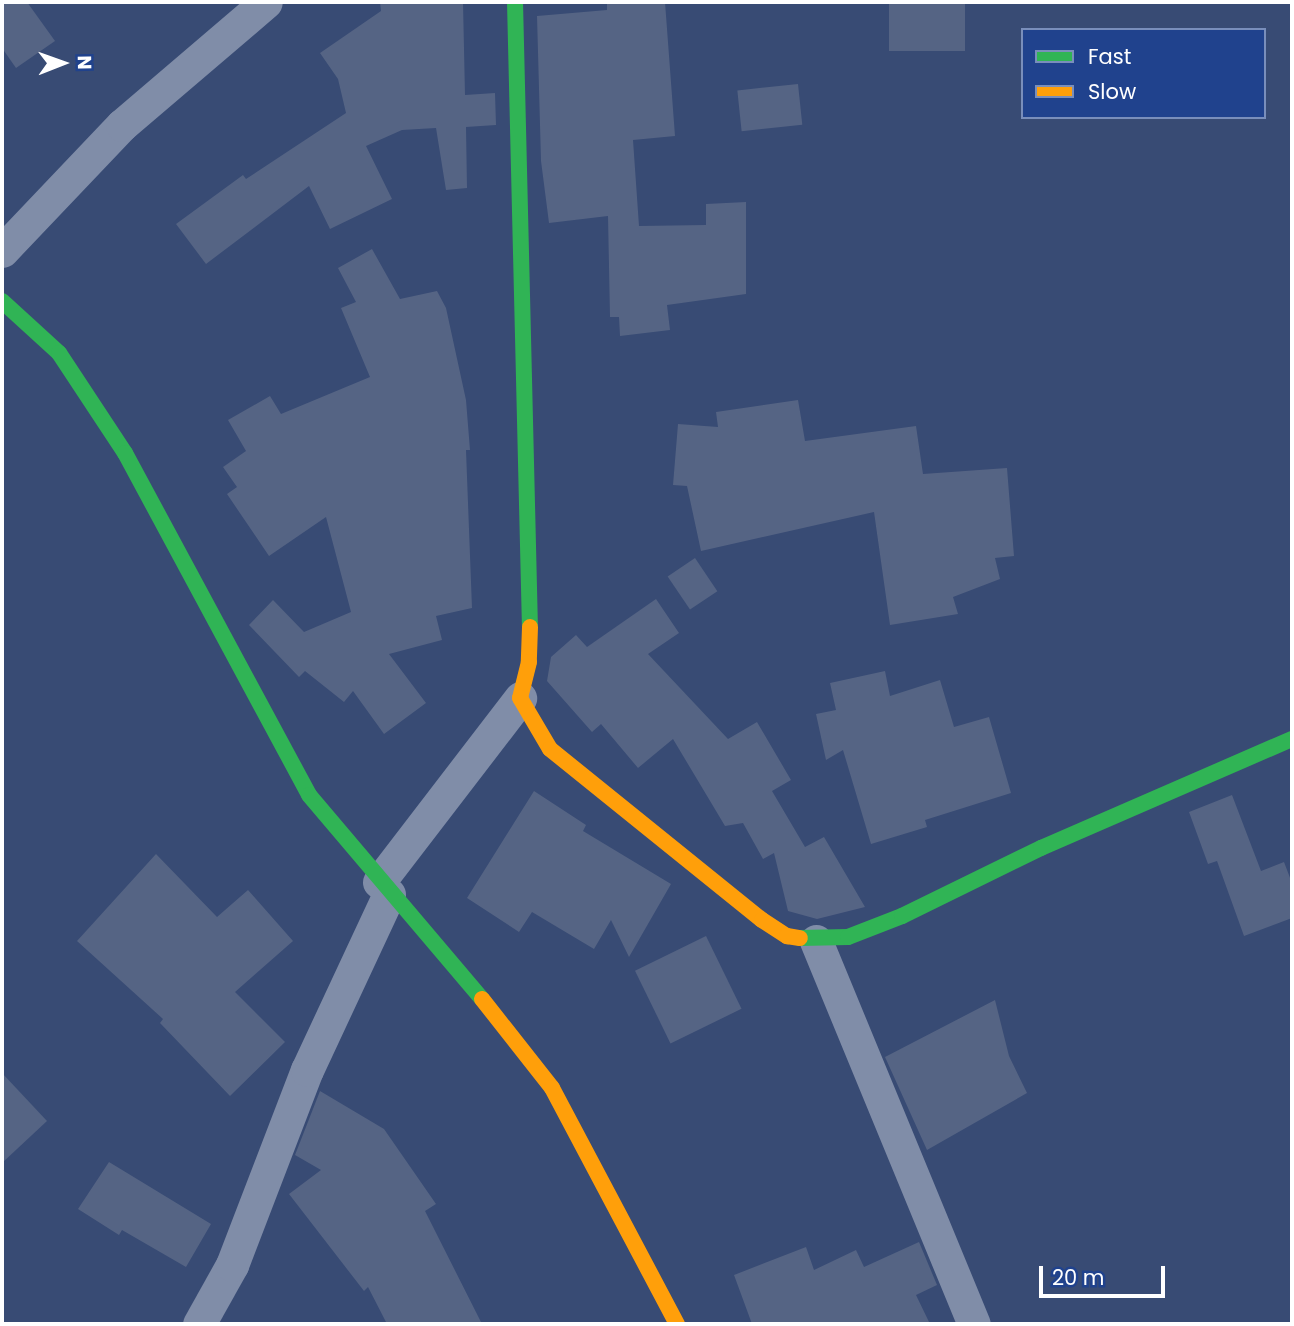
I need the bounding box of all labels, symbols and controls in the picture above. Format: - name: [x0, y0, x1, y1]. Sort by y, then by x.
- north arrow: [28, 28, 98, 98]
- legend: [1021, 28, 1266, 119]
- text: Fast: [1088, 42, 1131, 71]
- text: N: [71, 55, 98, 70]
- text: Slow: [1088, 77, 1136, 106]
- scale bar: [1042, 1252, 1168, 1296]
- text: 20 m: [1052, 1263, 1105, 1292]

